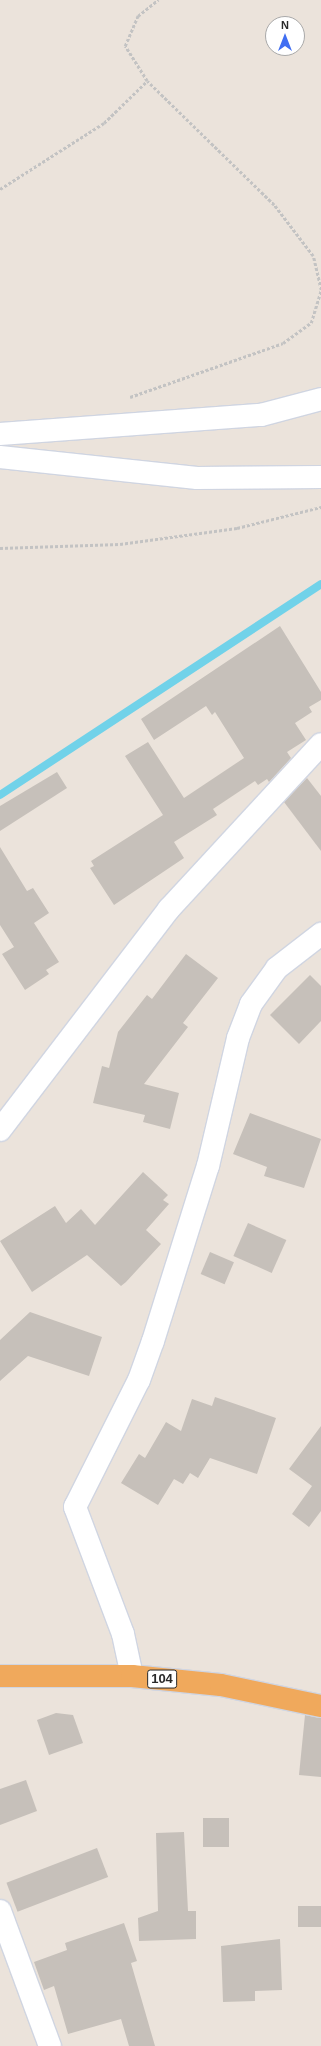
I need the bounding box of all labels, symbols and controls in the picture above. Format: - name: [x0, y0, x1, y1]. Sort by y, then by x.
- north arrow: [265, 16, 305, 56]
- text: N: [281, 19, 289, 31]
- road number: 104: [147, 1668, 177, 1690]

